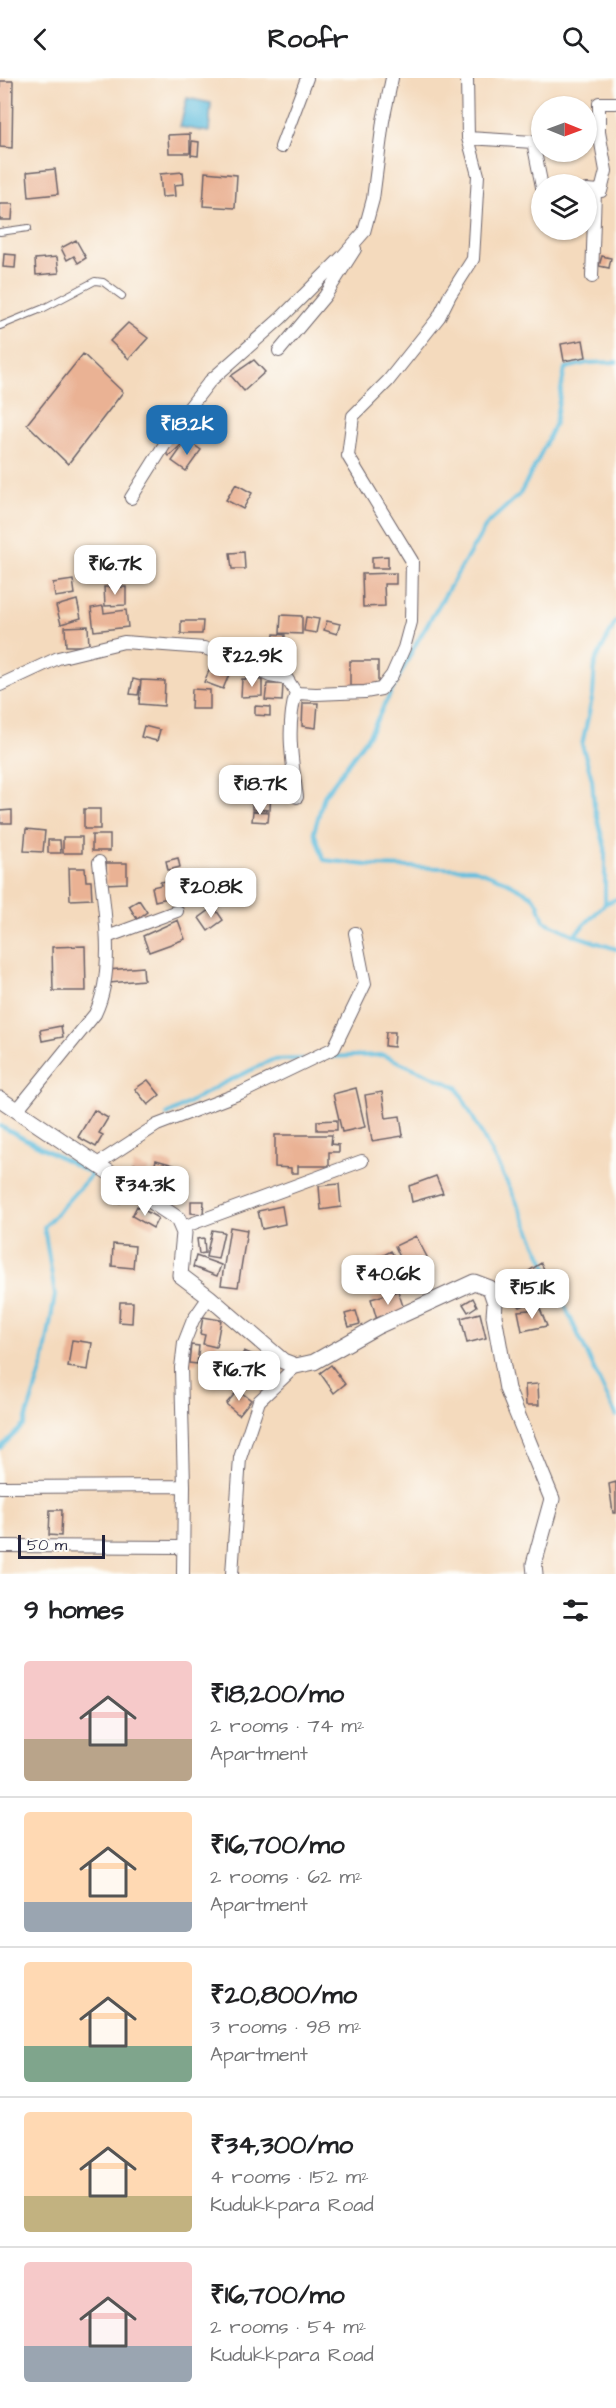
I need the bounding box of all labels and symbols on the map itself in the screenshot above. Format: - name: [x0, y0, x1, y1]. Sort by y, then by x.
- north arrow: [531, 96, 597, 162]
- pin: ₹18.2K: [138, 405, 236, 456]
- pin: ₹16.7K: [66, 545, 164, 596]
- pin: ₹22.9K: [203, 637, 301, 688]
- pin: ₹18.7K: [211, 765, 309, 816]
- pin: ₹20.8K: [162, 868, 260, 919]
- pin: ₹34.3K: [96, 1166, 194, 1217]
- pin: ₹40.6K: [339, 1255, 437, 1306]
- pin: ₹15.1K: [483, 1269, 581, 1320]
- pin: ₹16.7K: [190, 1351, 288, 1402]
- scale bar: [18, 1532, 105, 1560]

